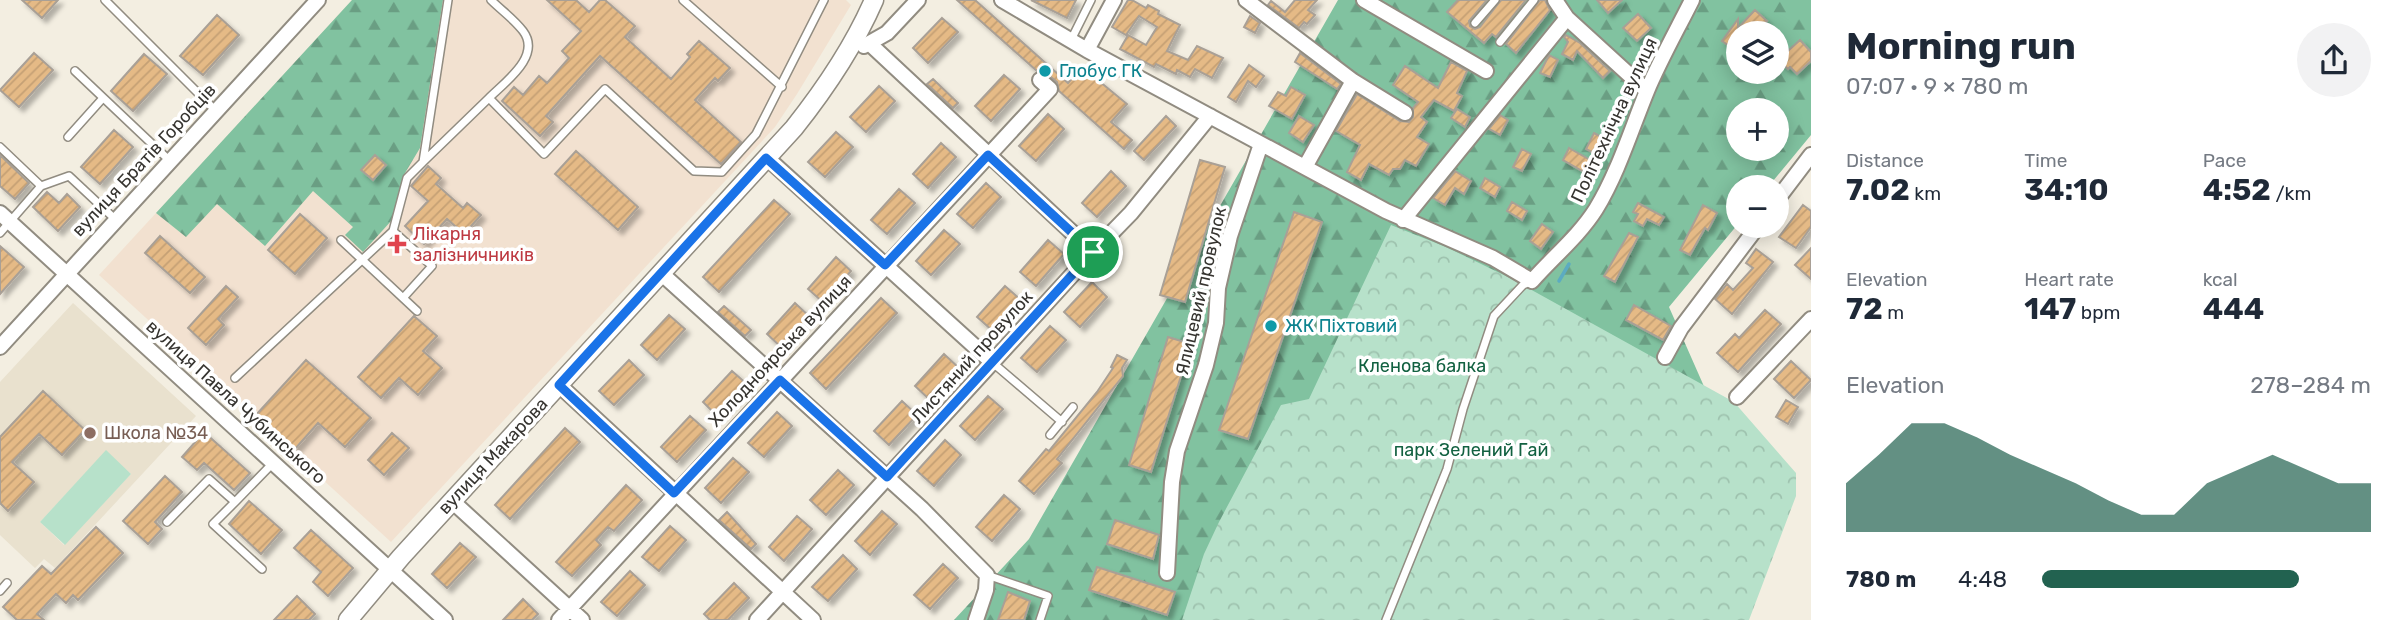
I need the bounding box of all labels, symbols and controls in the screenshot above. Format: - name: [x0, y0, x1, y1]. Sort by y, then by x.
- map controls: [1726, 21, 1789, 238]
- button: layers: [1726, 21, 1789, 84]
- text: Morning run: [1846, 23, 2076, 69]
- button: share: [2297, 23, 2371, 97]
- street label: Політехнічна вулиця: [1566, 34, 1662, 206]
- place label: Глобус ГК: [1059, 60, 1142, 82]
- marker: Глобус ГК: [1037, 63, 1053, 79]
- text: 07:07 · 9 × 780 m: [1846, 72, 2028, 100]
- street label: вулиця Братів Горобців: [67, 79, 221, 241]
- button: +: [1726, 98, 1789, 161]
- text: Distance: [1846, 149, 1924, 172]
- text: Time: [2024, 149, 2067, 172]
- text: Pace: [2203, 149, 2246, 172]
- text: 7.02: [1846, 172, 1910, 208]
- text: 34:10: [2024, 172, 2109, 208]
- text: 4:52: [2203, 172, 2271, 208]
- button: −: [1726, 175, 1789, 238]
- text: km: [1910, 182, 1941, 205]
- text: /km: [2271, 182, 2311, 205]
- street label: Ялицевий провулок: [1171, 204, 1231, 377]
- pin: [1063, 222, 1123, 282]
- place label: Лікарня залізничників: [413, 223, 534, 266]
- icon: arrive: [1074, 233, 1112, 271]
- marker: Лікарня залізничників: [387, 234, 407, 254]
- text: Elevation: [1846, 268, 1927, 291]
- text: Heart rate: [2024, 268, 2114, 291]
- text: kcal: [2203, 268, 2238, 291]
- street label: Холодноярська вулиця: [704, 270, 856, 432]
- street label: Листяний провулок: [906, 286, 1038, 428]
- text: 72: [1846, 291, 1883, 327]
- text: 147: [2024, 291, 2076, 327]
- text: 444: [2203, 291, 2264, 327]
- text: m: [1883, 301, 1904, 324]
- text: bpm: [2076, 301, 2120, 324]
- street label: вулиця Павла Чубинського: [142, 315, 330, 489]
- place label: ЖК Піхтовий: [1285, 315, 1397, 337]
- marker: ЖК Піхтовий: [1263, 318, 1279, 334]
- park label: Кленова балка: [1358, 355, 1486, 377]
- text: Elevation: [1846, 371, 1945, 399]
- text: 278–284 m: [2250, 371, 2371, 399]
- street label: вулиця Макарова: [433, 393, 553, 519]
- place label: Школа №34: [104, 422, 208, 444]
- marker: Школа №34: [82, 425, 98, 441]
- park label: парк Зелений Гай: [1394, 439, 1548, 461]
- text: 780 m: [1846, 565, 1916, 593]
- text: 4:48: [1958, 565, 2007, 593]

